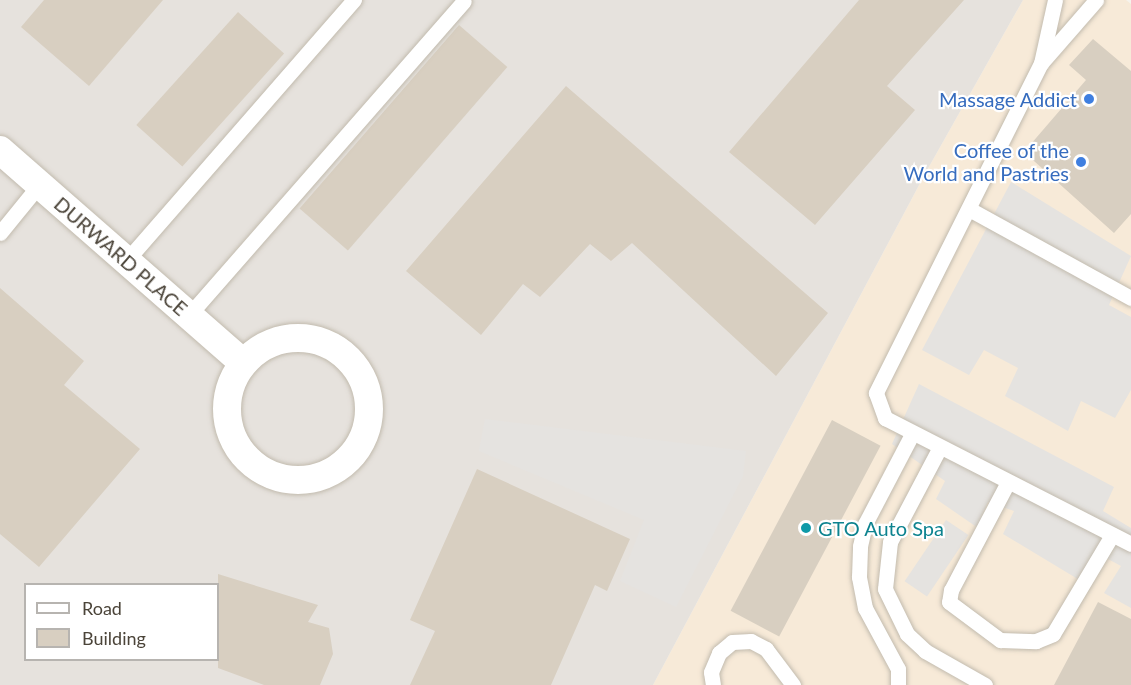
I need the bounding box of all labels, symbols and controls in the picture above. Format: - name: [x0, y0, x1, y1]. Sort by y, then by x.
- place label: Massage Addict: [938, 87, 1077, 111]
- marker: Massage Addict: [1082, 92, 1096, 106]
- place label: Coffee of the World and Pastries: [904, 138, 1069, 185]
- marker: Coffee of the World and Pastries: [1074, 155, 1088, 169]
- street label: DURWARD PLACE: [49, 192, 193, 320]
- place label: GTO Auto Spa: [818, 516, 945, 540]
- marker: GTO Auto Spa: [799, 521, 813, 535]
- legend: [24, 583, 219, 661]
- text: Road: [82, 597, 122, 619]
- text: Building: [82, 627, 146, 649]

